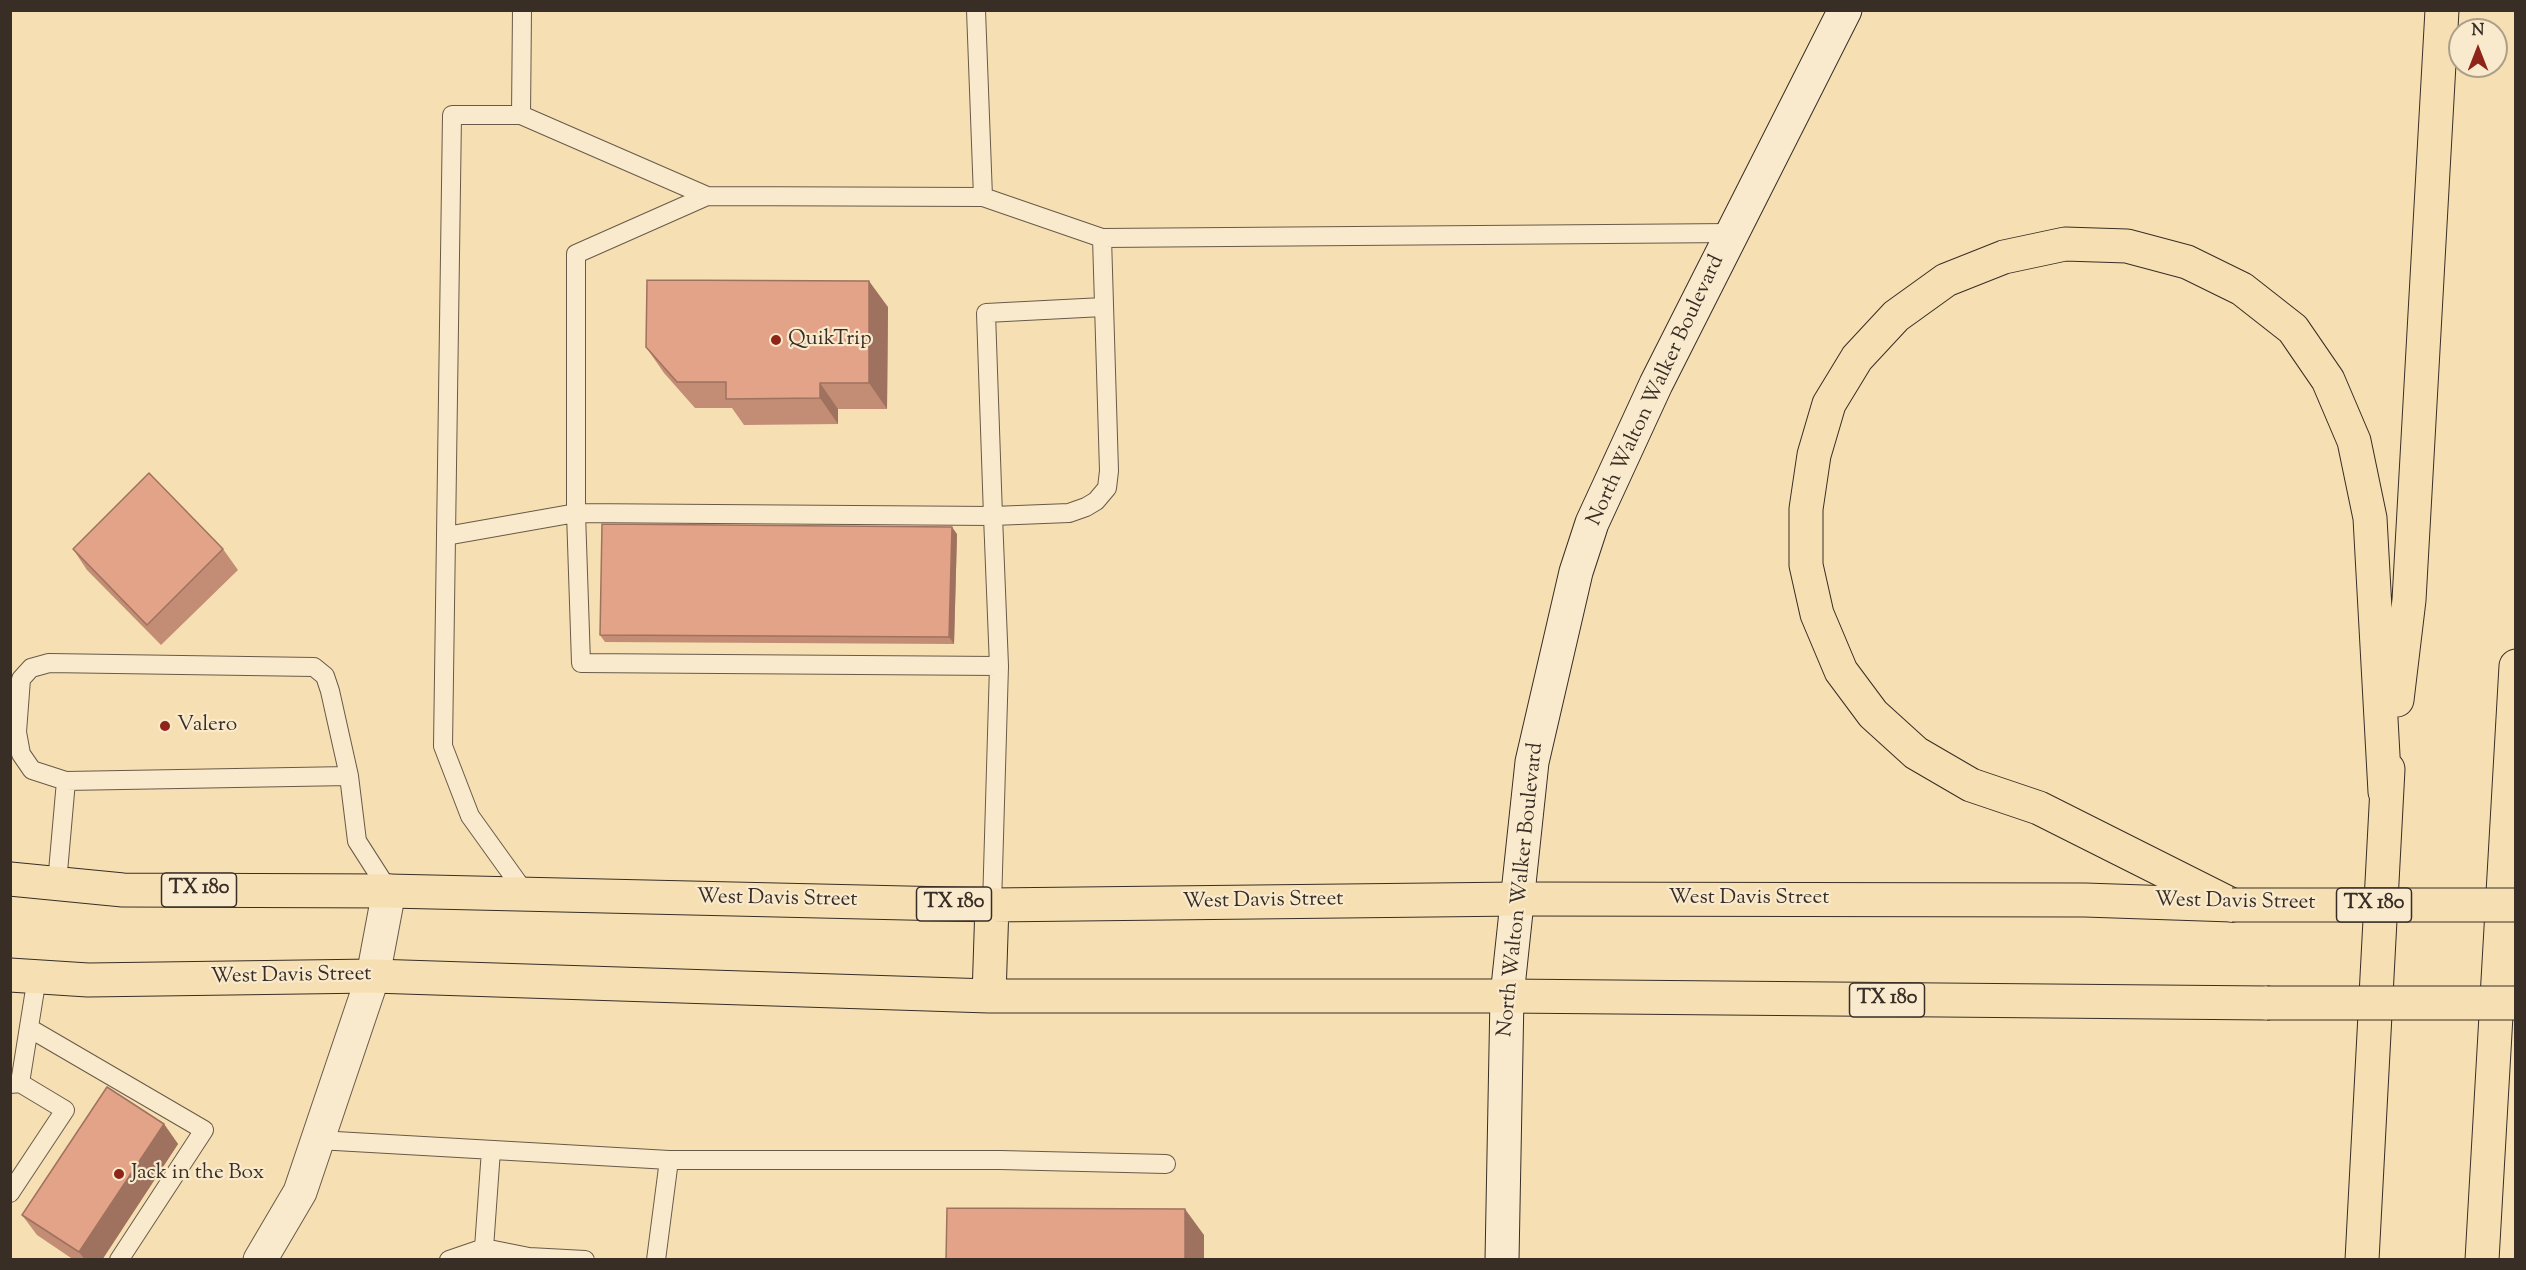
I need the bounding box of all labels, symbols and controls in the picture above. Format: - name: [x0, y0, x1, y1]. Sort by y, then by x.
- north arrow: [2448, 18, 2508, 78]
- text: N: [2472, 20, 2484, 43]
- street label: North Walton Walker Boulevard: [1583, 252, 1731, 530]
- place label: QuikTrip: [788, 327, 872, 353]
- marker: QuikTrip: [769, 333, 783, 347]
- place label: Valero: [177, 713, 237, 739]
- marker: Valero: [158, 719, 172, 733]
- street label: North Walton Walker Boulevard: [1494, 742, 1550, 1038]
- road number: TX 180: [162, 873, 236, 907]
- street label: West Davis Street: [696, 886, 858, 914]
- street label: West Davis Street: [1669, 886, 1829, 912]
- road number: TX 180: [916, 887, 992, 921]
- street label: West Davis Street: [1182, 888, 1344, 916]
- road number: TX 180: [2336, 888, 2412, 922]
- street label: West Davis Street: [2154, 889, 2316, 917]
- street label: West Davis Street: [210, 963, 372, 991]
- road number: TX 180: [1850, 983, 1924, 1017]
- place label: Jack in the Box: [131, 1161, 264, 1187]
- marker: Jack in the Box: [112, 1167, 126, 1181]

